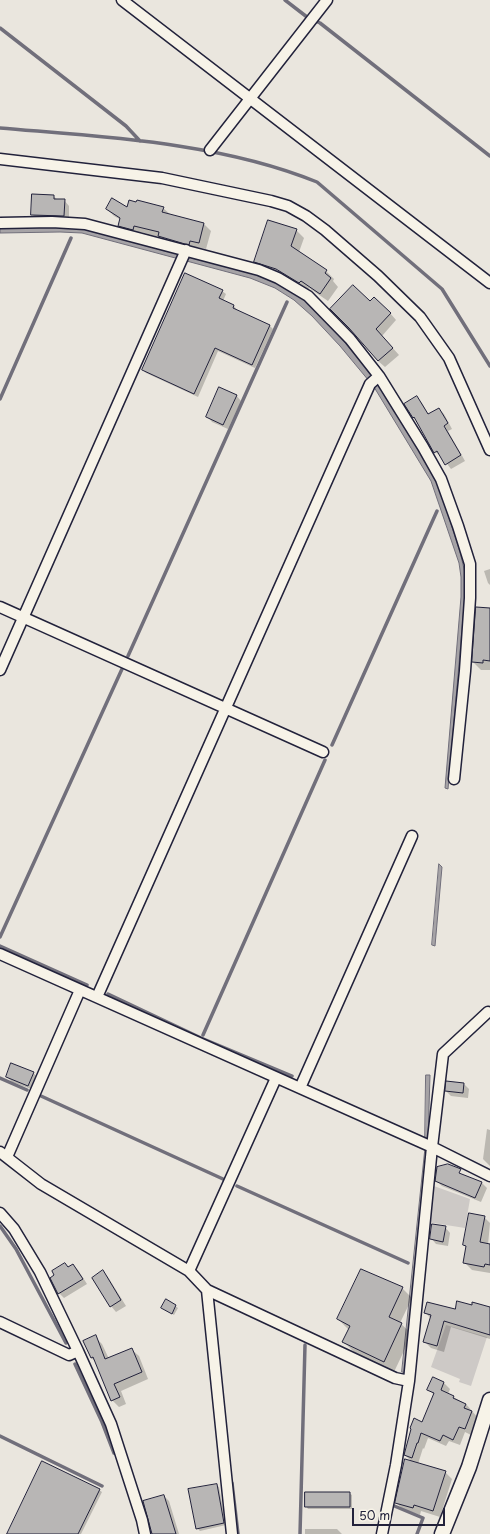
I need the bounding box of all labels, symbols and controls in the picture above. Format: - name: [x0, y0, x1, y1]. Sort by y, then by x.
- scale bar: [354, 1500, 447, 1526]
- text: 50 m: [359, 1506, 390, 1524]

